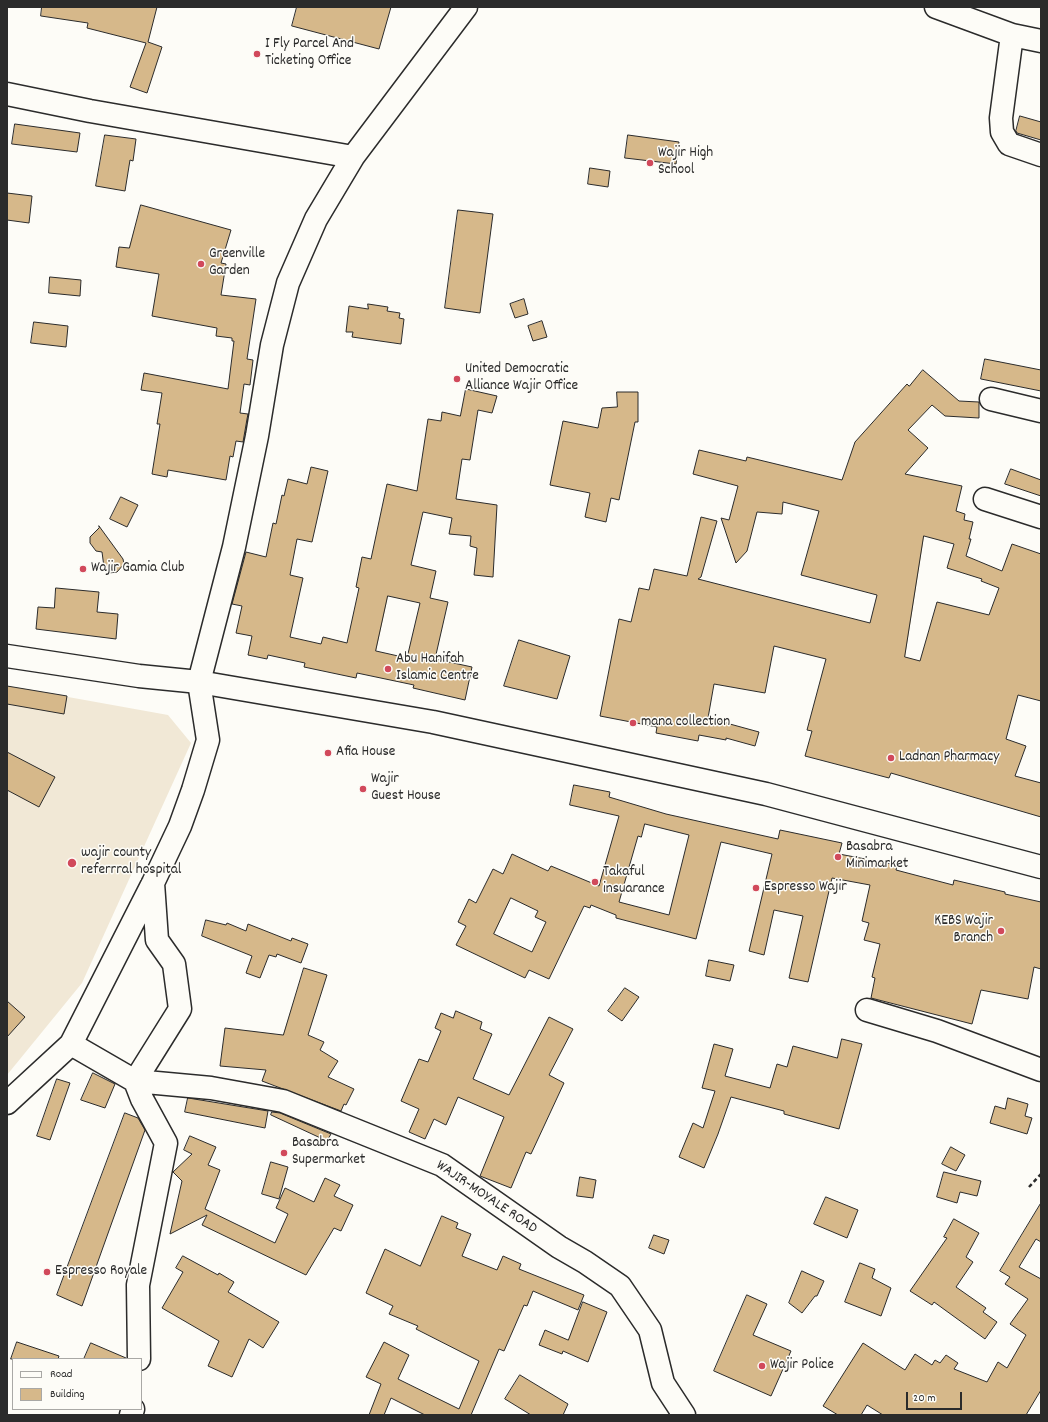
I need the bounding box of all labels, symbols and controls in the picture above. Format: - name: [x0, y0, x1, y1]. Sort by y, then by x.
- place label: I Fly Parcel And Ticketing Office: [265, 36, 354, 71]
- marker: I Fly Parcel And Ticketing Office: [252, 49, 262, 59]
- place label: Wajir High School: [658, 145, 713, 180]
- marker: Wajir High School: [645, 158, 655, 168]
- place label: Greenville Garden: [209, 246, 265, 281]
- marker: Greenville Garden: [196, 259, 206, 269]
- place label: United Democratic Alliance Wajir Office: [465, 361, 578, 396]
- marker: United Democratic Alliance Wajir Office: [452, 374, 462, 384]
- place label: Wajir Gamia Club: [91, 560, 184, 578]
- marker: Wajir Gamia Club: [78, 564, 88, 574]
- place label: Abu Hanifah Islamic Centre: [396, 651, 479, 686]
- marker: Abu Hanifah Islamic Centre: [383, 664, 393, 674]
- place label: mana collection: [641, 714, 730, 732]
- marker: mana collection: [628, 718, 638, 728]
- place label: Afia House: [336, 744, 395, 762]
- marker: Afia House: [323, 748, 333, 758]
- place label: Ladnan Pharmacy: [899, 749, 999, 767]
- marker: Ladnan Pharmacy: [886, 753, 896, 763]
- place label: Wajir Guest House: [371, 771, 441, 806]
- marker: Wajir Guest House: [358, 784, 368, 794]
- place label: Basabra Minimarket: [846, 839, 908, 874]
- place label: wajir county referrral hospital: [81, 845, 181, 880]
- marker: Basabra Minimarket: [833, 852, 843, 862]
- marker: wajir county referrral hospital: [66, 857, 78, 869]
- place label: Takaful insuarance: [603, 864, 665, 899]
- marker: Takaful insuarance: [590, 877, 600, 887]
- place label: Espresso Wajir: [764, 879, 847, 897]
- marker: Espresso Wajir: [751, 883, 761, 893]
- place label: KEBS Wajir Branch: [934, 913, 993, 948]
- marker: KEBS Wajir Branch: [996, 926, 1006, 936]
- place label: Basabra Supermarket: [292, 1135, 365, 1170]
- marker: Basabra Supermarket: [279, 1148, 289, 1158]
- street label: WAJIR-MOYALE ROAD: [432, 1157, 540, 1239]
- place label: Espresso Royale: [55, 1263, 147, 1281]
- marker: Espresso Royale: [42, 1267, 52, 1277]
- place label: Wajir Police: [770, 1357, 834, 1375]
- legend: [12, 1358, 142, 1410]
- marker: Wajir Police: [757, 1361, 767, 1371]
- text: Road: [50, 1366, 72, 1383]
- scale bar: [908, 1384, 964, 1410]
- text: Building: [50, 1386, 85, 1403]
- text: 20 m: [913, 1390, 936, 1407]

